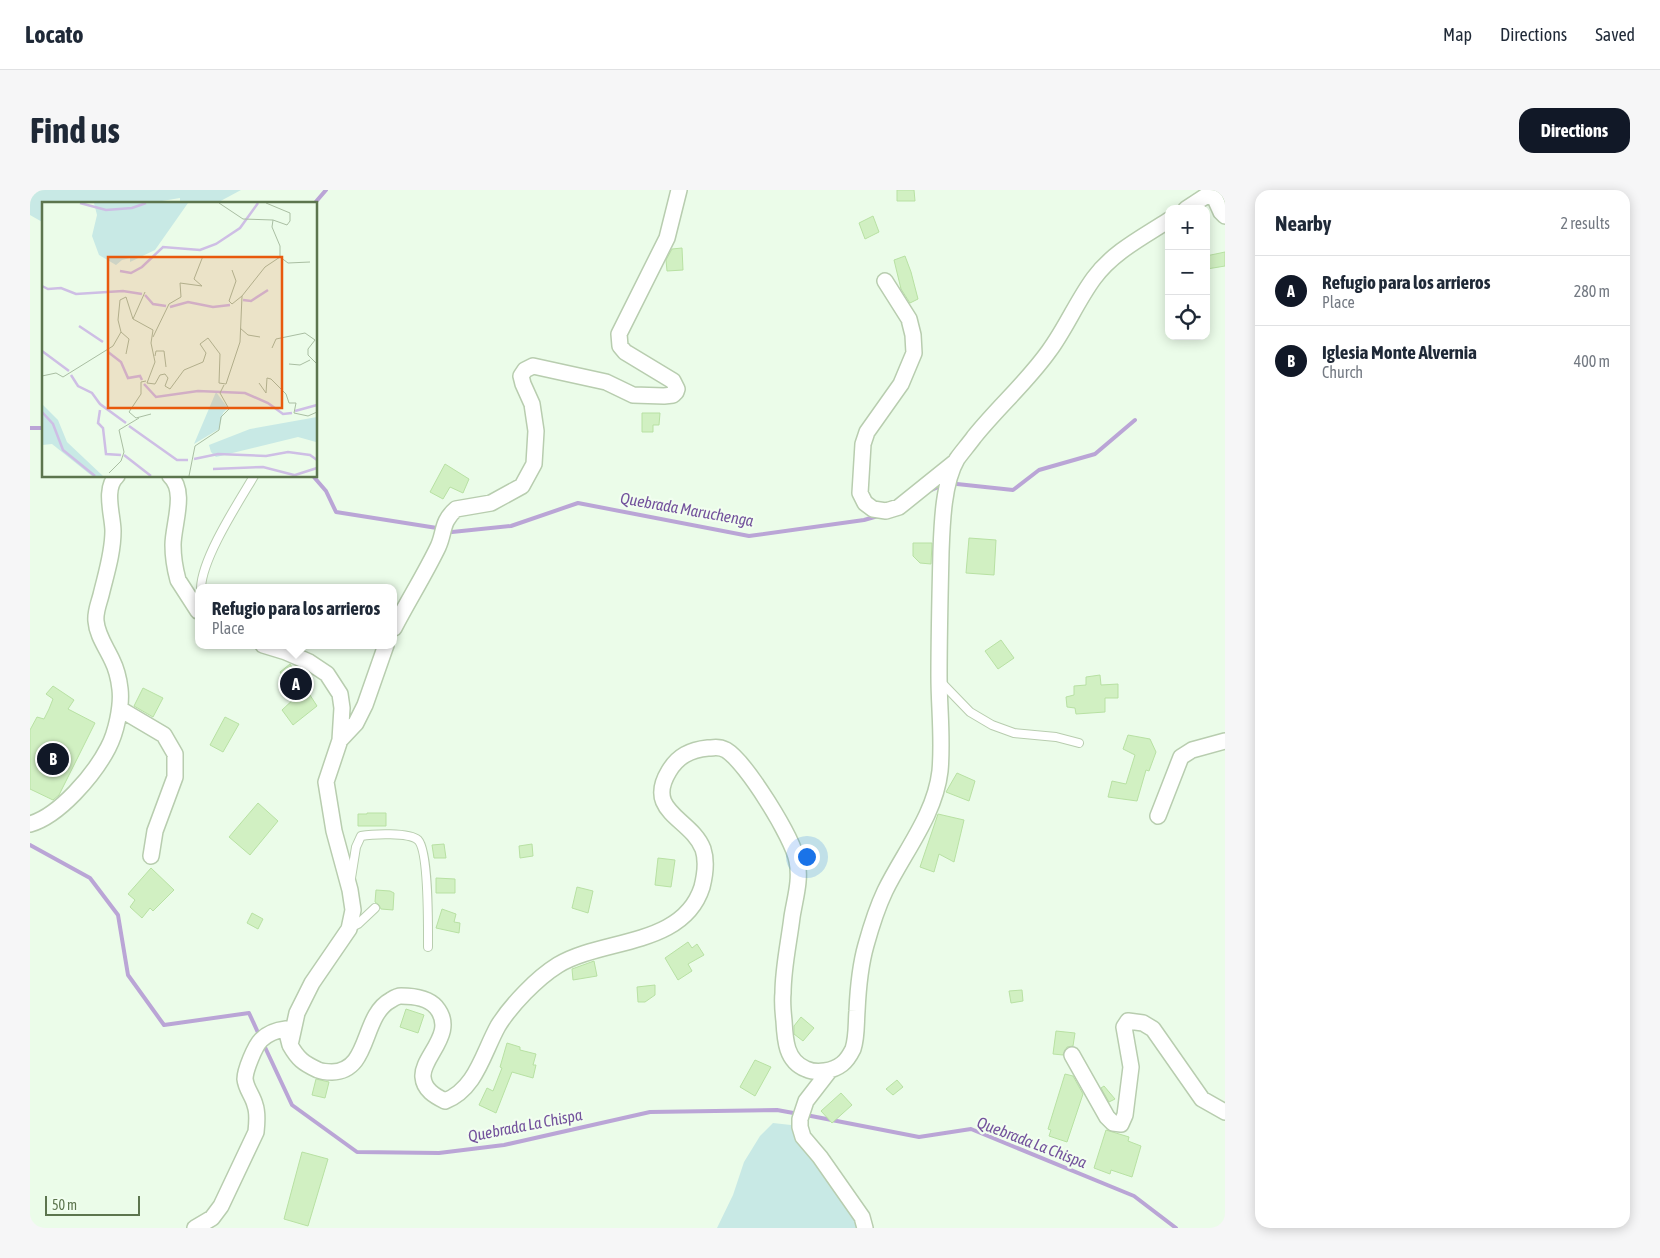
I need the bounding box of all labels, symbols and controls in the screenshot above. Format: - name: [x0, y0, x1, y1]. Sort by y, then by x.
- text: Locato: [25, 21, 84, 48]
- text: Map: [1443, 24, 1472, 45]
- text: Directions: [1500, 24, 1567, 45]
- text: Saved: [1595, 24, 1635, 45]
- button: Directions: [1519, 108, 1630, 153]
- text: Find us: [30, 110, 120, 150]
- inset map: [42, 202, 318, 478]
- map controls: [1165, 205, 1210, 340]
- button: +: [1165, 205, 1210, 250]
- text: Nearby: [1275, 211, 1331, 235]
- text: 2 results: [1560, 214, 1610, 232]
- button: −: [1165, 250, 1210, 295]
- text: Refugio para los arrieros: [1322, 271, 1491, 293]
- text: A: [1287, 282, 1295, 300]
- text: 280 m: [1574, 282, 1610, 300]
- text: Place: [1322, 293, 1355, 311]
- button: locate: [1165, 295, 1210, 340]
- text: Iglesia Monte Alvernia: [1322, 341, 1477, 363]
- text: B: [1287, 352, 1295, 370]
- text: 400 m: [1574, 352, 1610, 370]
- text: Church: [1322, 363, 1363, 381]
- water label: Quebrada Maruchenga: [619, 488, 755, 531]
- popup: [195, 584, 397, 649]
- text: Refugio para los arrieros: [212, 597, 380, 619]
- text: Place: [212, 619, 244, 637]
- pin: A: [280, 665, 312, 703]
- pin: B: [37, 740, 69, 778]
- your location: [794, 844, 820, 870]
- water label: Quebrada La Chispa: [466, 1105, 584, 1146]
- water label: Quebrada La Chispa: [974, 1113, 1090, 1172]
- scale bar: [45, 1193, 140, 1216]
- text: 50 m: [52, 1197, 77, 1213]

